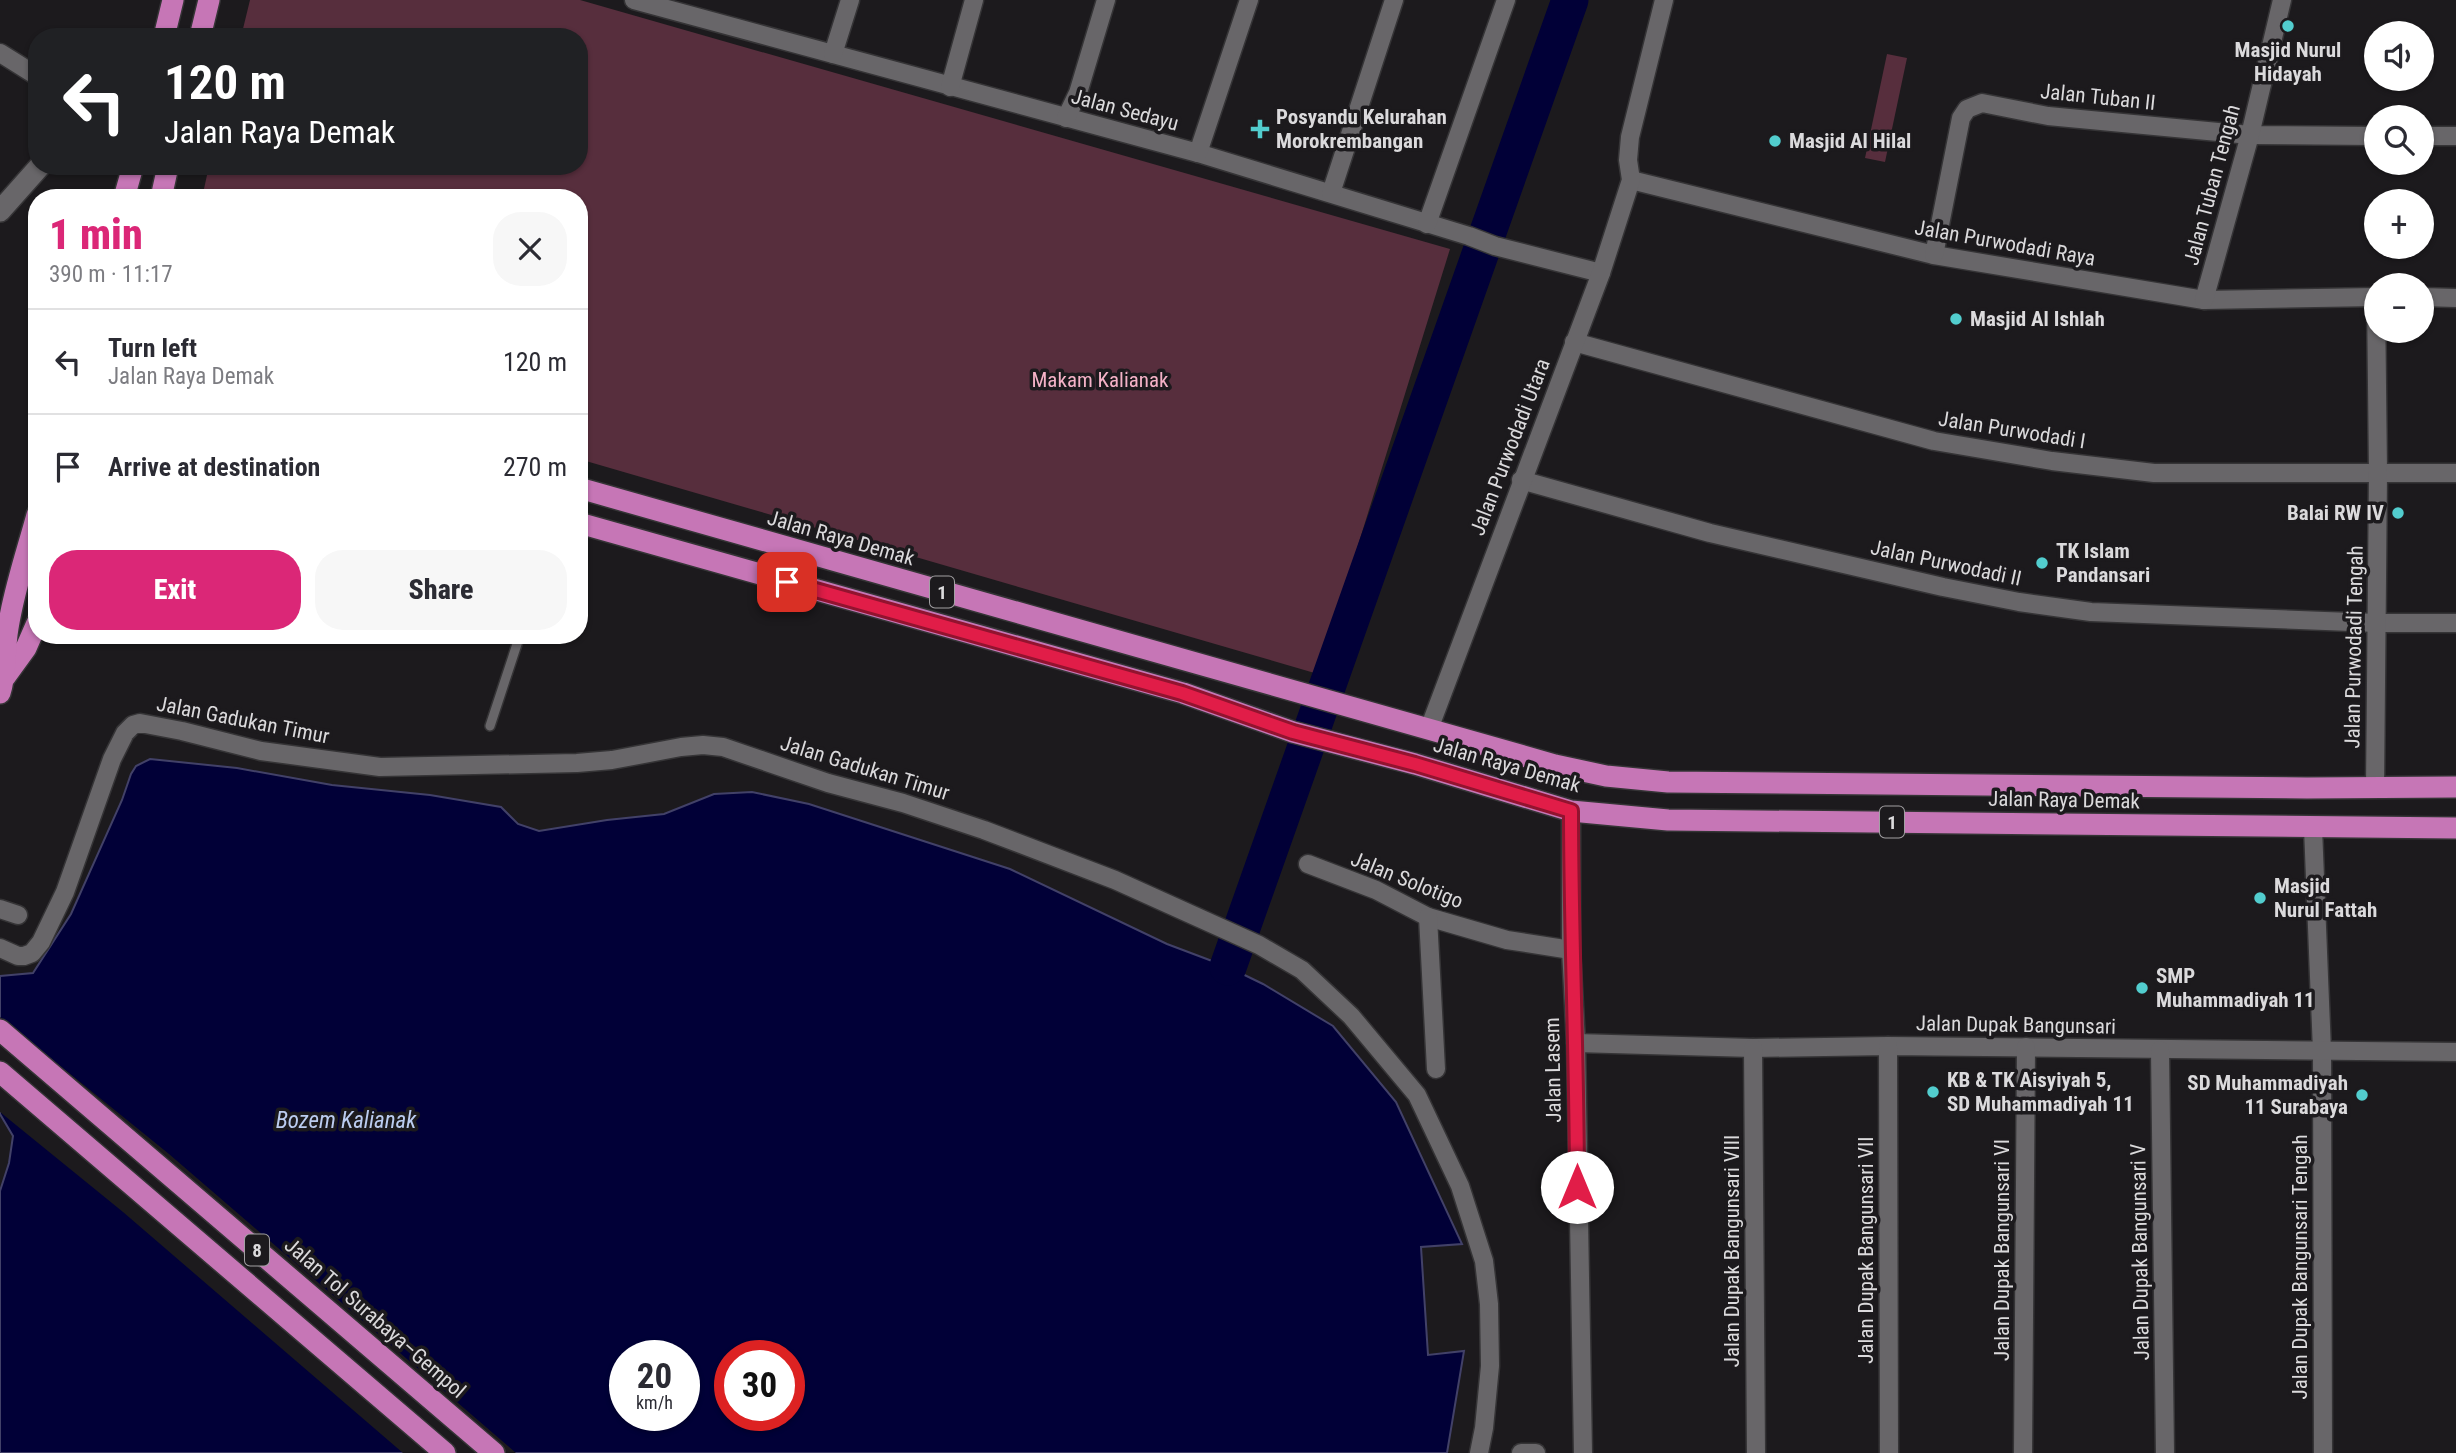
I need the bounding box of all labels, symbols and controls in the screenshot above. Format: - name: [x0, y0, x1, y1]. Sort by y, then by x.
- marker: Masjid Nurul Hidayah: [2280, 18, 2296, 34]
- map controls: [2364, 21, 2434, 343]
- button: sound: [2364, 21, 2434, 91]
- place label: Masjid Nurul Hidayah: [2235, 38, 2341, 86]
- text: 120 m: [164, 54, 286, 111]
- icon: left: [49, 56, 140, 147]
- street label: Jalan Tuban II: [2039, 79, 2157, 115]
- street label: Jalan Sedayu: [1069, 84, 1181, 136]
- street label: Jalan Tuban Tengah: [2179, 102, 2245, 268]
- place label: Posyandu Kelurahan Morokrembangan: [1276, 105, 1447, 153]
- button: search: [2364, 105, 2434, 175]
- text: Jalan Raya Demak: [164, 113, 395, 151]
- marker: Posyandu Kelurahan Morokrembangan: [1250, 119, 1270, 139]
- place label: Masjid Al Hilal: [1789, 129, 1911, 153]
- marker: Masjid Al Hilal: [1767, 133, 1783, 149]
- button: +: [2364, 189, 2434, 259]
- text: 1 min: [49, 210, 143, 259]
- button: close: [493, 212, 567, 286]
- street label: Jalan Purwodadi Raya: [1913, 215, 2097, 271]
- text: 390 m · 11:17: [49, 261, 173, 288]
- button: −: [2364, 273, 2434, 343]
- place label: Masjid Al Ishlah: [1970, 307, 2105, 331]
- marker: Masjid Al Ishlah: [1948, 311, 1964, 327]
- text: Turn left: [108, 333, 197, 363]
- icon: left: [49, 343, 87, 381]
- text: 120 m: [503, 347, 567, 377]
- street label: Jalan Purwodadi Utara: [1465, 355, 1555, 539]
- text: Jalan Raya Demak: [108, 363, 274, 390]
- park label: Makam Kalianak: [1032, 368, 1169, 392]
- street label: Jalan Purwodadi I: [1937, 407, 2087, 453]
- icon: arrive: [49, 448, 87, 486]
- text: Arrive at destination: [108, 452, 320, 482]
- text: 270 m: [503, 452, 567, 482]
- place label: Balai RW IV: [2287, 501, 2384, 525]
- marker: Balai RW IV: [2390, 505, 2406, 521]
- street label: Jalan Raya Demak: [765, 506, 918, 571]
- street label: Jalan Purwodadi II: [1868, 535, 2024, 591]
- place label: TK Islam Pandansari: [2056, 539, 2150, 587]
- street label: Jalan Purwodadi Tengah: [2340, 545, 2368, 749]
- button: Exit: [49, 550, 301, 630]
- button: Share: [315, 550, 567, 630]
- pin: [757, 552, 817, 612]
- marker: TK Islam Pandansari: [2034, 555, 2050, 571]
- icon: arrive: [768, 563, 806, 601]
- road number: 1: [930, 576, 954, 608]
- street label: Jalan Gadukan Timur: [155, 691, 331, 749]
- street label: Jalan Gadukan Timur: [778, 731, 952, 805]
- street label: Jalan Raya Demak: [1431, 733, 1584, 798]
- street label: Jalan Raya Demak: [1988, 787, 2141, 813]
- road number: 1: [1880, 806, 1904, 838]
- street label: Jalan Solotigo: [1347, 847, 1467, 913]
- place label: Masjid Nurul Fattah: [2274, 874, 2377, 922]
- marker: Masjid Nurul Fattah: [2252, 890, 2268, 906]
- place label: SMP Muhammadiyah 11: [2156, 964, 2315, 1012]
- marker: SMP Muhammadiyah 11: [2134, 980, 2150, 996]
- street label: Jalan Dupak Bangunsari: [1916, 1011, 2116, 1039]
- street label: Jalan Lasem: [1540, 1017, 1566, 1123]
- place label: KB & TK Aisyiyah 5, SD Muhammadiyah 11: [1947, 1068, 2134, 1116]
- place label: SD Muhammadiyah 11 Surabaya: [2187, 1071, 2348, 1119]
- marker: KB & TK Aisyiyah 5, SD Muhammadiyah 11: [1925, 1084, 1941, 1100]
- marker: SD Muhammadiyah 11 Surabaya: [2354, 1087, 2370, 1103]
- water label: Bozem Kalianak: [276, 1107, 417, 1134]
- street label: Jalan Dupak Bangunsari Tengah: [2288, 1134, 2312, 1400]
- street label: Jalan Dupak Bangunsari VIII: [1720, 1135, 1744, 1367]
- street label: Jalan Dupak Bangunsari VII: [1854, 1136, 1878, 1364]
- street label: Jalan Dupak Bangunsari VI: [1990, 1139, 2014, 1361]
- street label: Jalan Dupak Bangunsari V: [2126, 1143, 2154, 1361]
- position arrow: [1540, 1150, 1614, 1224]
- street label: Jalan Tol Surabaya–Gempol: [280, 1233, 470, 1403]
- road number: 8: [245, 1234, 269, 1266]
- speed limit sign: 30: [714, 1340, 805, 1431]
- text: 20: [637, 1356, 672, 1397]
- text: km/h: [636, 1392, 673, 1413]

